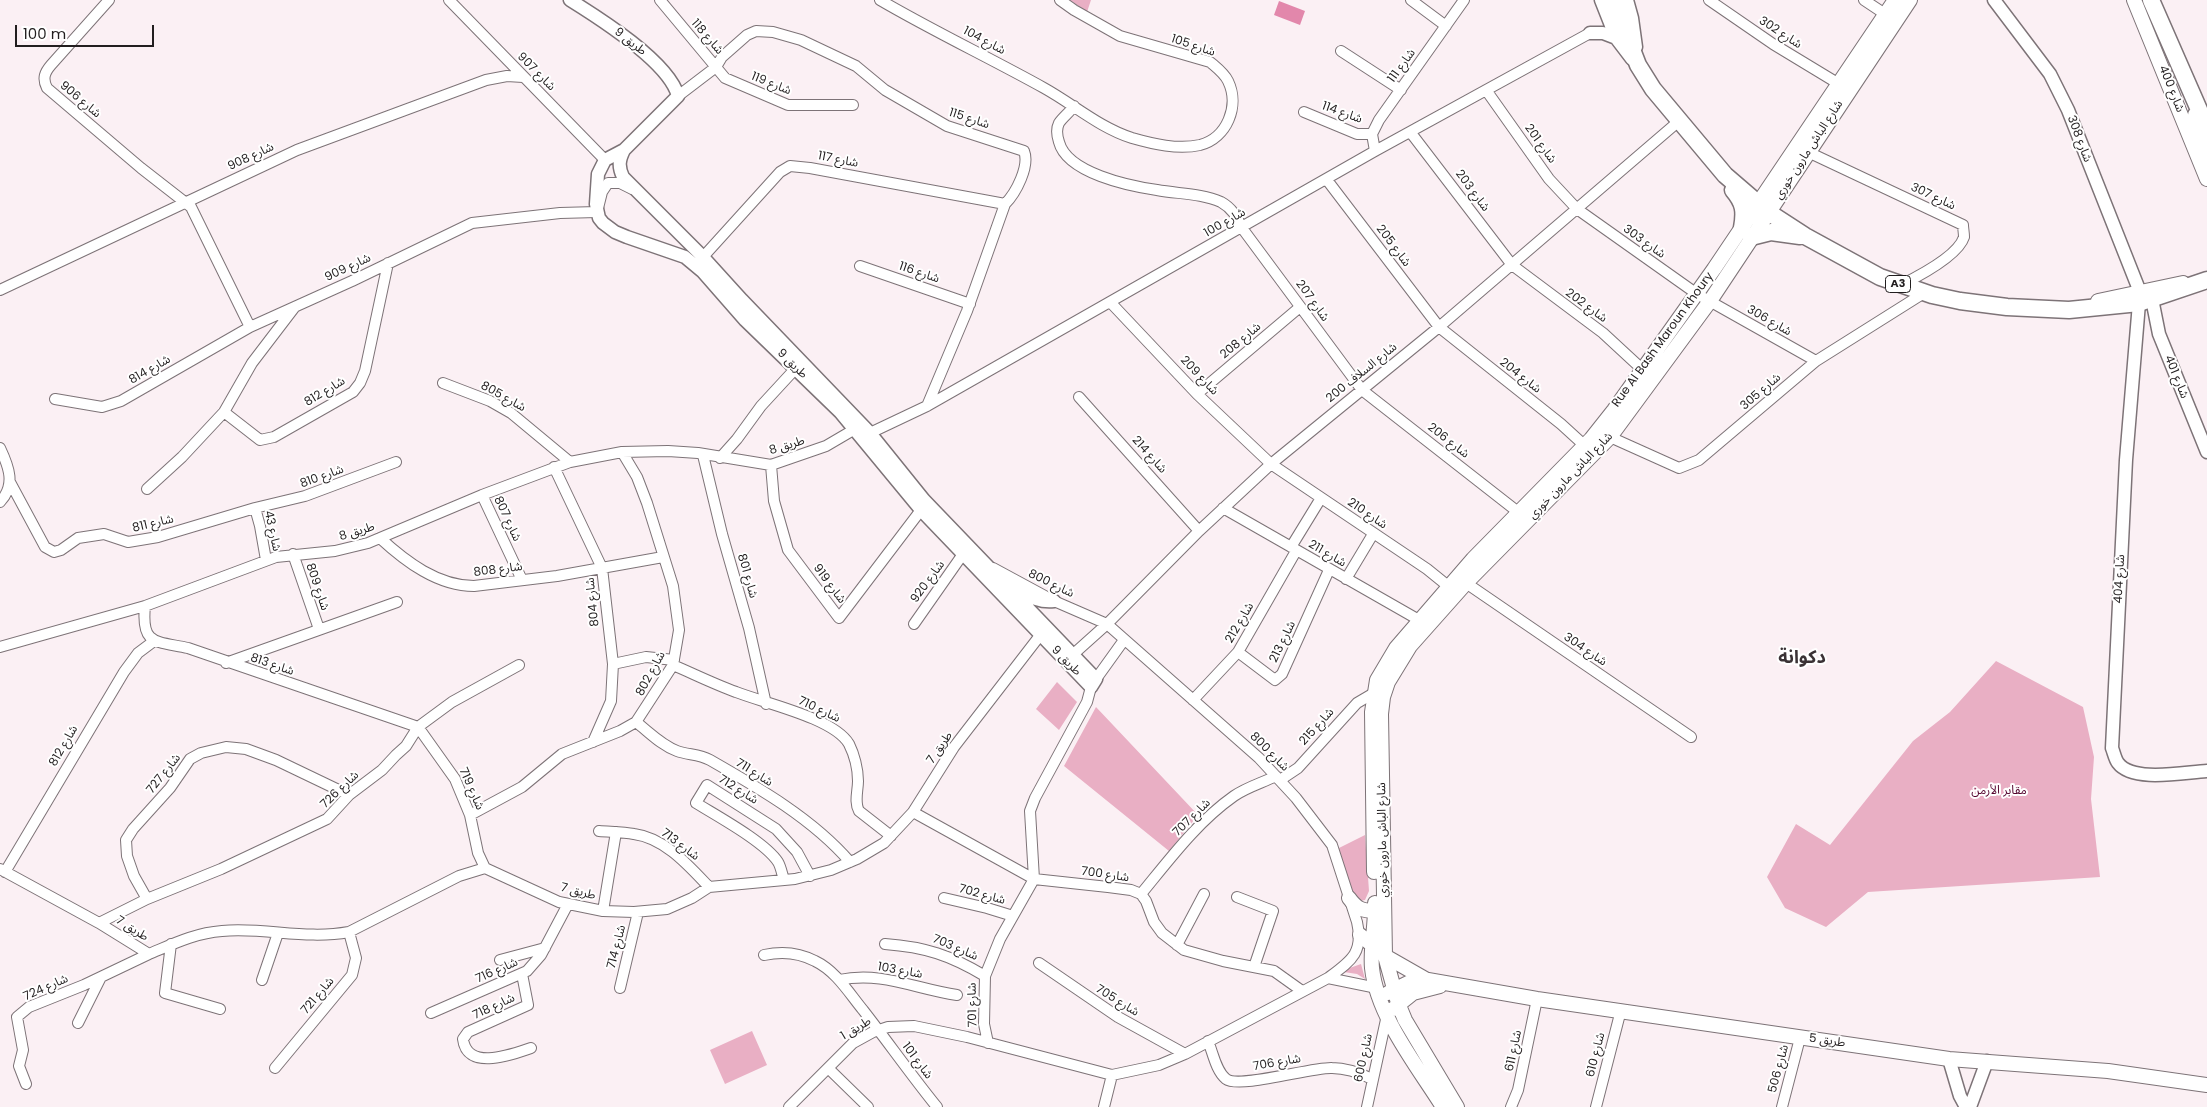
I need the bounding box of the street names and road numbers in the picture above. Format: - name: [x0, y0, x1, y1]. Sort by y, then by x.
- street label: شارع 302: [1756, 14, 1804, 52]
- street label: شارع 118: [688, 16, 726, 58]
- street label: شارع 104: [961, 24, 1007, 58]
- street label: طريق 9: [611, 25, 649, 59]
- street label: شارع 105: [1169, 32, 1217, 60]
- street label: شارع 111: [1385, 46, 1419, 86]
- street label: شارع 907: [514, 50, 558, 94]
- street label: شارع 400: [2155, 63, 2187, 115]
- street label: شارع 119: [749, 69, 793, 99]
- street label: شارع 906: [56, 79, 104, 121]
- street label: شارع الباش مارون خوري: [1772, 98, 1846, 202]
- street label: شارع 114: [1320, 99, 1364, 127]
- street label: شارع 115: [947, 106, 991, 132]
- street label: شارع 308: [2064, 114, 2094, 164]
- street label: شارع 201: [1521, 122, 1559, 166]
- street label: شارع 908: [226, 140, 276, 174]
- street label: شارع 117: [817, 149, 859, 171]
- street label: شارع 203: [1452, 167, 1492, 215]
- street label: شارع 307: [1908, 180, 1958, 214]
- street label: شارع 100: [1202, 205, 1248, 241]
- street label: شارع 205: [1373, 222, 1413, 270]
- street label: شارع 303: [1620, 222, 1668, 262]
- street label: شارع 909: [323, 251, 373, 285]
- street label: شارع 116: [897, 259, 941, 287]
- street label: Rue Al Bash Maroun Khoury: [1609, 270, 1717, 410]
- road number: A3: [1886, 276, 1910, 292]
- street label: شارع 207: [1292, 278, 1332, 324]
- street label: شارع 202: [1562, 286, 1610, 326]
- street label: شارع 306: [1744, 303, 1794, 339]
- street label: شارع 208: [1218, 320, 1264, 362]
- street label: 200 شارع السلاف: [1324, 340, 1400, 406]
- street label: 9 طريق: [774, 346, 810, 382]
- street label: شارع 814: [127, 352, 173, 388]
- street label: شارع 401: [2161, 353, 2191, 401]
- street label: شارع 209: [1177, 354, 1221, 398]
- street label: شارع 204: [1496, 355, 1544, 397]
- street label: شارع 305: [1738, 371, 1784, 413]
- street label: شارع 812: [302, 374, 348, 410]
- street label: شارع 805: [478, 379, 528, 415]
- street label: شارع 206: [1424, 420, 1472, 462]
- street label: شارع الباش مارون خوري: [1526, 430, 1616, 522]
- street label: طريق 8: [767, 434, 807, 458]
- street label: شارع 214: [1129, 434, 1169, 476]
- street label: شارع 810: [298, 462, 346, 492]
- street label: شارع 807: [490, 494, 524, 544]
- street label: شارع 210: [1344, 495, 1390, 533]
- street label: شارع 43: [261, 509, 283, 553]
- street label: شارع 811: [131, 512, 175, 536]
- street label: طريق 8: [337, 520, 377, 544]
- street label: شارع 211: [1306, 537, 1348, 571]
- street label: شارع 801: [734, 552, 760, 600]
- street label: شارع 404: [2112, 554, 2128, 604]
- street label: شارع 920: [908, 558, 948, 606]
- street label: شارع 808: [473, 560, 523, 580]
- street label: شارع 809: [302, 561, 332, 613]
- street label: شارع 919: [810, 561, 848, 607]
- street label: شارع 800: [1026, 567, 1076, 601]
- street label: شارع 804: [583, 577, 603, 627]
- street label: شارع 212: [1223, 600, 1257, 646]
- street label: شارع 213: [1267, 619, 1299, 665]
- street label: شارع 304: [1561, 630, 1609, 670]
- street label: 9 طريق: [1048, 643, 1084, 679]
- street label: شارع 802: [633, 649, 669, 699]
- street label: شارع 813: [248, 651, 296, 679]
- street label: شارع 710: [796, 694, 842, 726]
- street label: شارع 215: [1297, 706, 1337, 748]
- street label: شارع 812: [47, 723, 81, 769]
- street label: 7 طريق: [924, 729, 956, 767]
- street label: 800 شارع: [1247, 730, 1291, 774]
- street label: شارع 727: [144, 751, 184, 797]
- street label: شارع 711: [733, 756, 775, 790]
- street label: شارع 719: [455, 766, 487, 812]
- street label: شارع 726: [318, 768, 362, 812]
- street label: شارع 712: [716, 772, 760, 808]
- street label: شارع الباش مارون خوري: [1375, 782, 1391, 898]
- street label: شارع 707: [1170, 796, 1214, 840]
- street label: شارع 713: [658, 826, 702, 864]
- street label: شارع 700: [1080, 865, 1130, 885]
- street label: 7 طريق: [559, 881, 597, 903]
- street label: شارع 702: [957, 882, 1007, 908]
- street label: 7 طريق: [113, 913, 151, 945]
- street label: شارع 714: [605, 924, 629, 970]
- street label: شارع 703: [930, 932, 980, 964]
- street label: شارع 716: [474, 955, 520, 987]
- street label: شارع 103: [877, 960, 923, 982]
- street label: شارع 724: [21, 972, 71, 1004]
- street label: شارع 721: [298, 975, 338, 1017]
- street label: شارع 705: [1093, 982, 1141, 1020]
- street label: شارع 701: [965, 983, 981, 1027]
- street label: شارع 718: [471, 991, 517, 1023]
- street label: طريق 1: [838, 1014, 874, 1044]
- street label: شارع 611: [1503, 1029, 1525, 1073]
- street label: شارع 610: [1583, 1031, 1609, 1079]
- street label: طريق 5: [1808, 1031, 1846, 1051]
- street label: شارع 600: [1352, 1032, 1376, 1084]
- street label: شارع 101: [899, 1040, 935, 1082]
- street label: شارع 506: [1766, 1043, 1792, 1095]
- street label: شارع 706: [1252, 1052, 1302, 1074]

